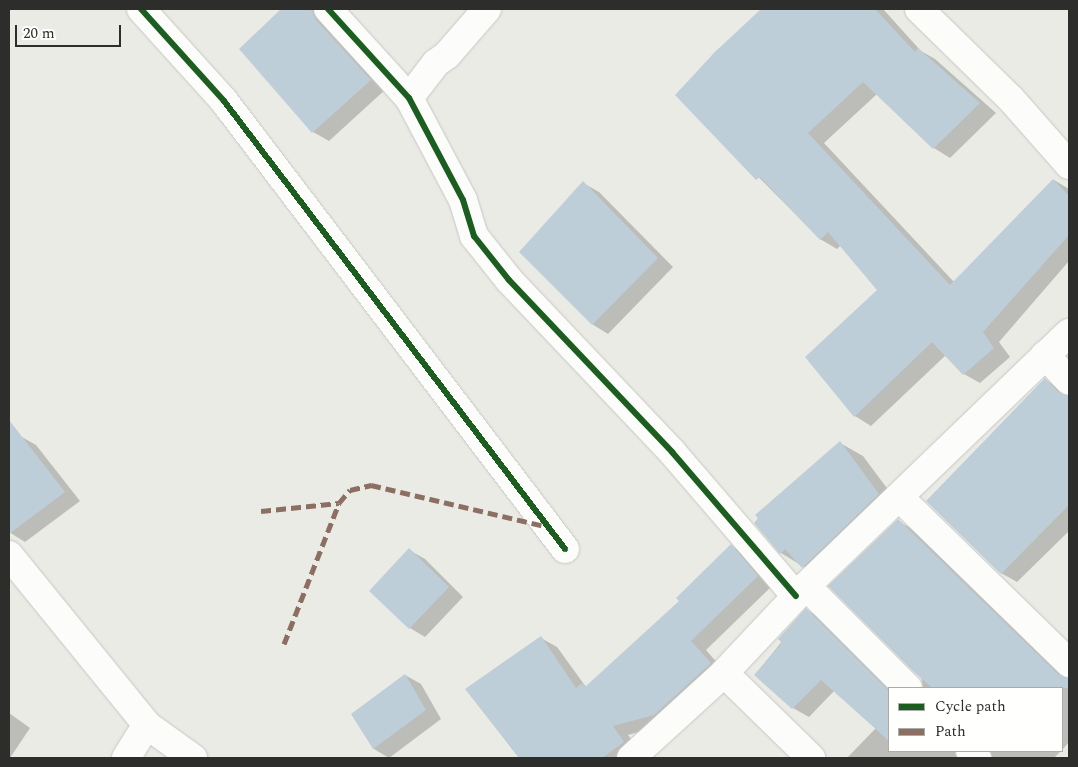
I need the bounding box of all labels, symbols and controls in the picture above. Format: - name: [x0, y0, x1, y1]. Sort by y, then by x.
- scale bar: [18, 15, 124, 47]
- text: 20 m: [23, 22, 55, 45]
- legend: [888, 687, 1063, 752]
- text: Cycle path: [935, 695, 1006, 718]
- text: Path: [935, 720, 966, 743]

